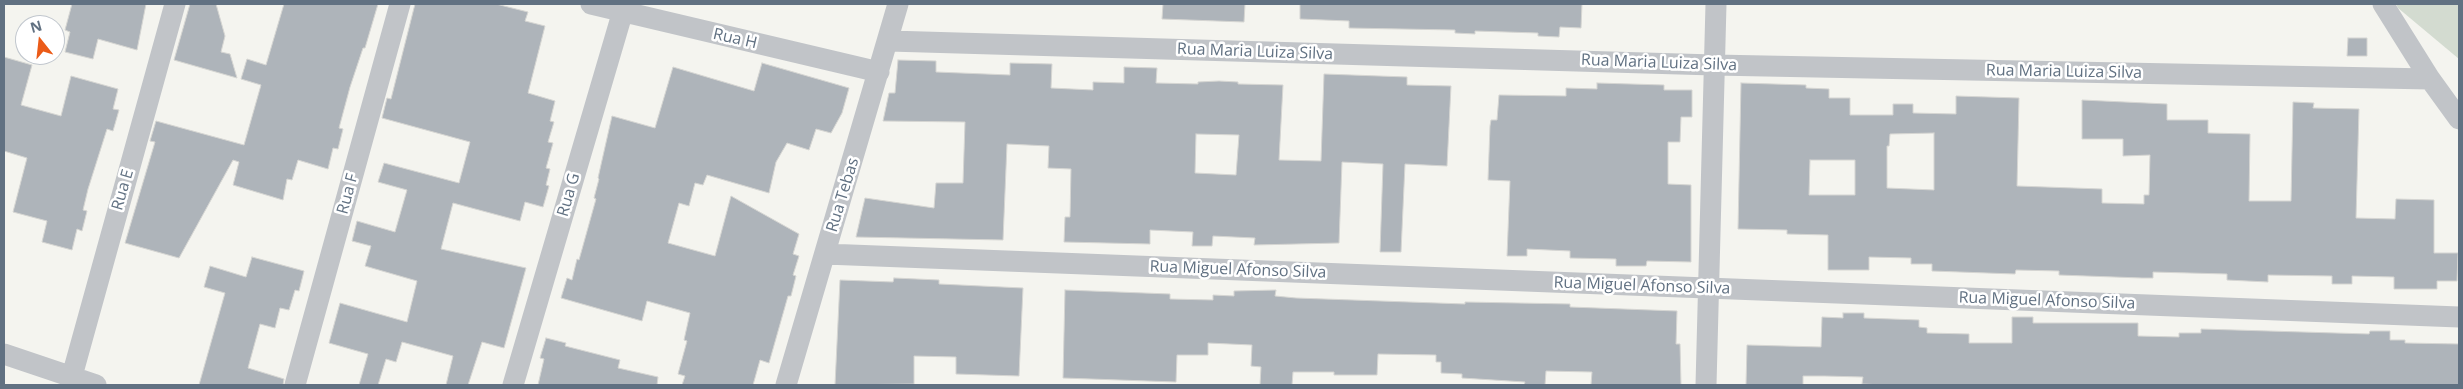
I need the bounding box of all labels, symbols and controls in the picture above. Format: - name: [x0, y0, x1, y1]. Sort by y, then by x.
- north arrow: [15, 15, 65, 65]
- text: N: [28, 15, 44, 37]
- street label: Rua H: [711, 25, 759, 53]
- street label: Rua Maria Luiza Silva: [1177, 40, 1333, 64]
- street label: Rua Maria Luiza Silva: [1581, 51, 1737, 75]
- street label: Rua Maria Luiza Silva: [1986, 61, 2142, 83]
- street label: Rua Tebas: [823, 155, 863, 235]
- street label: Rua E: [108, 167, 138, 213]
- street label: Rua G: [554, 171, 584, 219]
- street label: Rua F: [333, 172, 363, 216]
- street label: Rua Miguel Afonso Silva: [1149, 257, 1327, 283]
- street label: Rua Miguel Afonso Silva: [1553, 273, 1731, 299]
- street label: Rua Miguel Afonso Silva: [1958, 288, 2136, 314]

